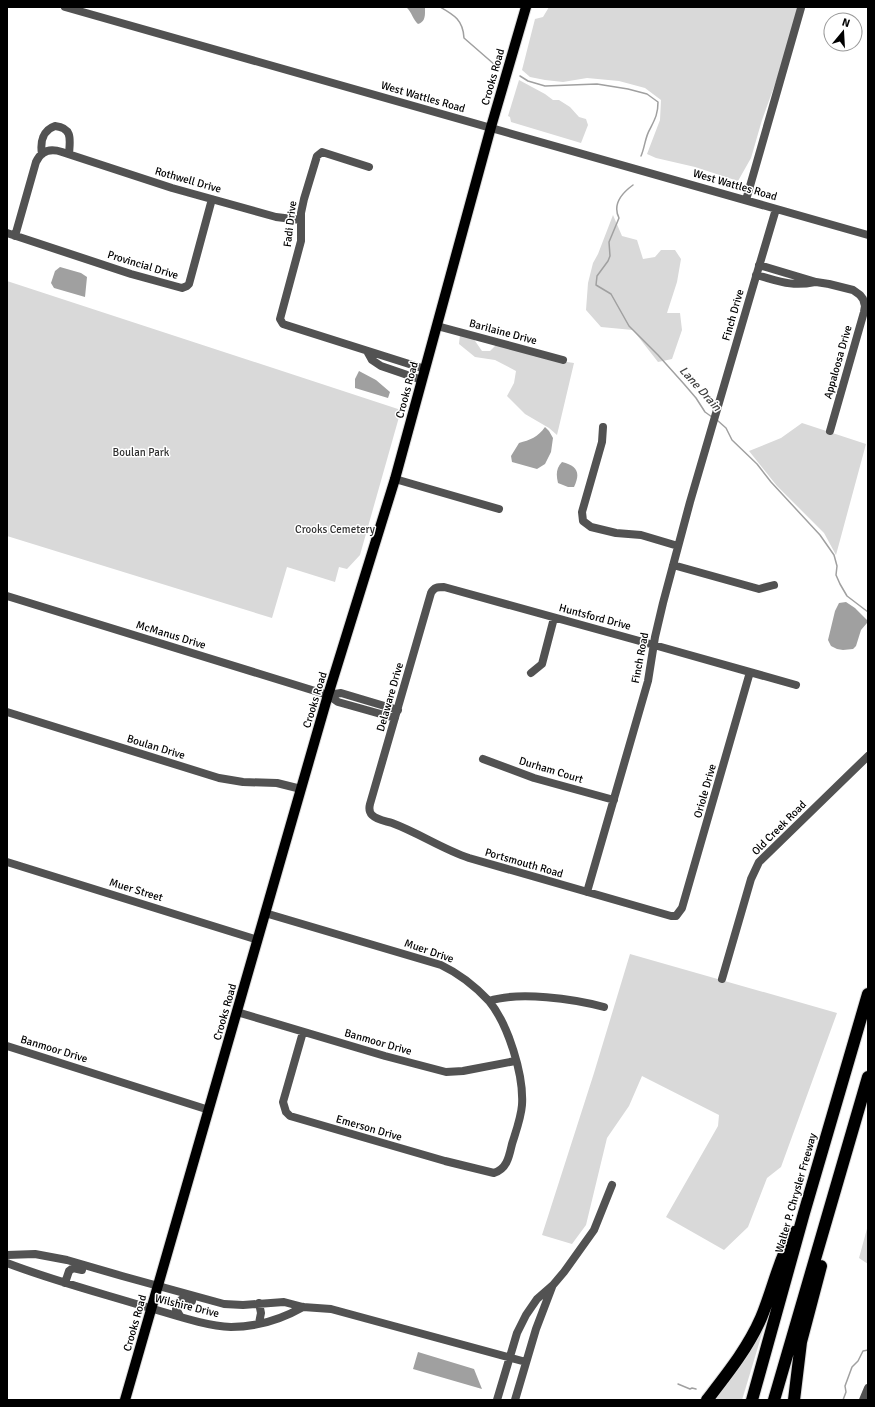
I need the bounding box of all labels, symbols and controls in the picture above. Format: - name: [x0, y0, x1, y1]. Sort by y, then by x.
- north arrow: [823, 12, 863, 52]
- text: N: [840, 16, 852, 30]
- street label: Crooks Road: [479, 47, 507, 107]
- street label: West Wattles Road: [379, 79, 467, 115]
- street label: Rothwell Drive: [153, 164, 223, 196]
- street label: West Wattles Road: [691, 167, 779, 203]
- street label: Fadi Drive: [281, 200, 299, 248]
- street label: Provincial Drive: [106, 248, 180, 282]
- street label: Finch Drive: [719, 288, 747, 342]
- street label: Barilaine Drive: [468, 317, 538, 347]
- street label: Appaloosa Drive: [821, 324, 855, 400]
- street label: Crooks Road: [393, 360, 421, 420]
- water label: Lane Drain: [676, 363, 724, 415]
- park label: Boulan Park: [113, 446, 170, 459]
- park label: Crooks Cemetery: [295, 523, 376, 536]
- street label: Huntsford Drive: [557, 601, 633, 633]
- street label: McManus Drive: [134, 618, 208, 652]
- street label: Finch Road: [629, 631, 651, 685]
- street label: Delaware Drive: [374, 661, 406, 733]
- street label: Crooks Road: [300, 670, 330, 730]
- street label: Boulan Drive: [125, 732, 187, 762]
- street label: Durham Court: [517, 754, 585, 786]
- street label: Oriole Drive: [691, 762, 719, 820]
- street label: Old Creek Road: [749, 798, 809, 858]
- street label: Portsmouth Road: [483, 846, 565, 880]
- street label: Muer Street: [108, 876, 165, 904]
- street label: Muer Drive: [403, 936, 455, 966]
- street label: Crooks Road: [211, 982, 239, 1042]
- street label: Banmoor Drive: [343, 1026, 413, 1058]
- street label: Banmoor Drive: [19, 1033, 89, 1065]
- street label: Emerson Drive: [334, 1112, 404, 1144]
- street label: Walter P. Chrysler Freeway: [773, 1131, 820, 1254]
- street label: Wilshire Drive: [154, 1292, 220, 1320]
- street label: Crooks Road: [121, 1293, 149, 1353]

